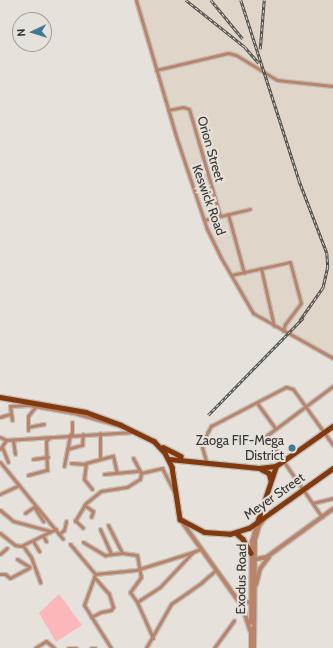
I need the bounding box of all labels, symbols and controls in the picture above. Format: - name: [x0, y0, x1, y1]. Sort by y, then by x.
- north arrow: [12, 12, 52, 52]
- text: N: [14, 28, 28, 37]
- street label: Orion Street: [194, 114, 228, 184]
- street label: Keswick Road: [189, 163, 229, 237]
- place label: Zaoga FIF-Mega District: [196, 433, 284, 464]
- marker: Zaoga FIF-Mega District: [287, 443, 297, 453]
- street label: Meyer Street: [241, 469, 307, 523]
- street label: Exodus Road: [233, 543, 249, 615]

